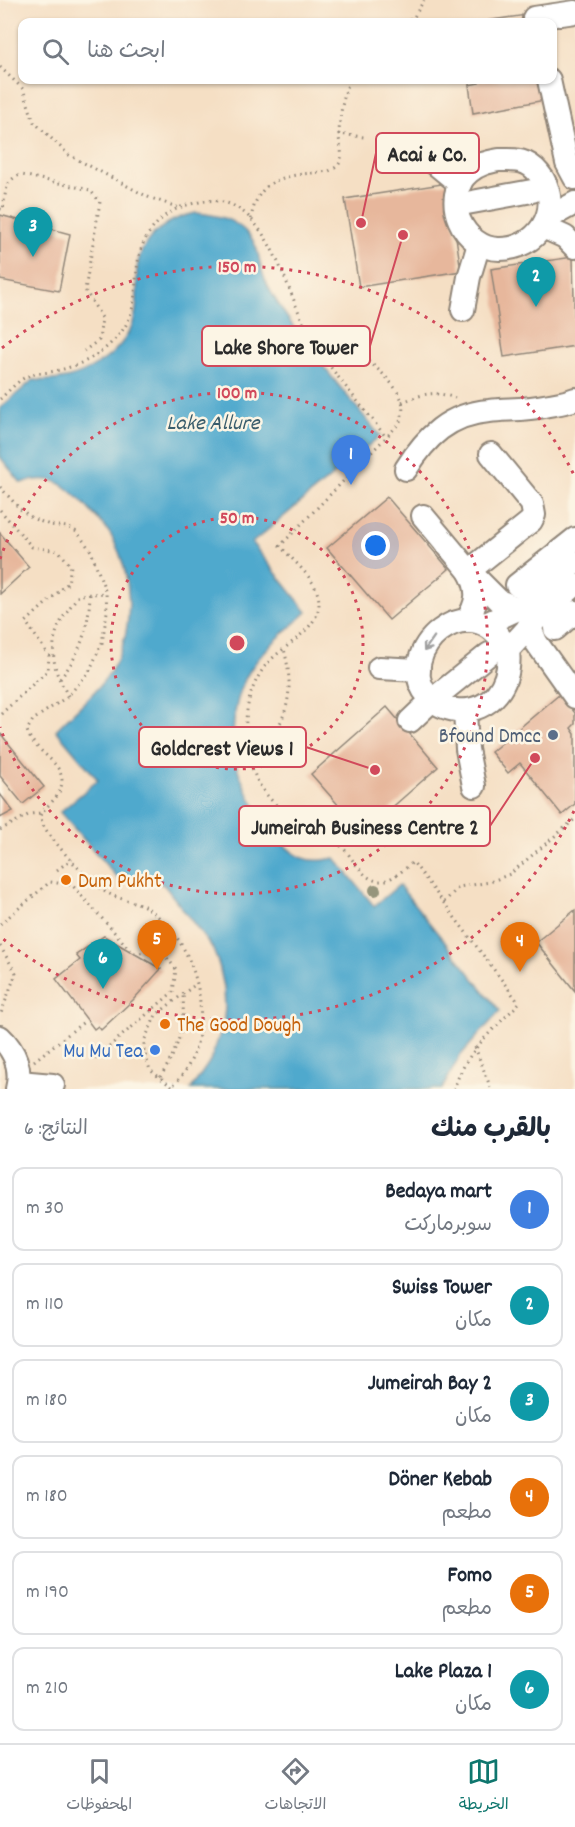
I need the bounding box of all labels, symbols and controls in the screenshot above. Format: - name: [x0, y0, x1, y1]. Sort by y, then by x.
- search box: [18, 18, 557, 84]
- icon: search: [39, 35, 72, 68]
- text: ابحث هنا: [87, 37, 166, 68]
- callout: Acai & Co.: [376, 133, 479, 173]
- text: Acai & Co.: [387, 141, 467, 172]
- pin: 3: [14, 208, 52, 257]
- text: 150 m: [218, 256, 256, 281]
- pin: 2: [516, 258, 556, 307]
- callout: Lake Shore Tower: [202, 326, 370, 366]
- text: Lake Shore Tower: [214, 334, 359, 365]
- text: 100 m: [217, 382, 257, 407]
- water label: Lake Allure: [167, 409, 261, 440]
- pin: 1: [332, 436, 370, 485]
- text: 50 m: [220, 507, 254, 532]
- your location: [361, 531, 390, 560]
- centre of rings: [227, 633, 247, 653]
- one-way arrow: [423, 635, 435, 651]
- place label: Bfound Dmcc: [439, 723, 541, 753]
- callout: Goldcrest Views 1: [139, 727, 306, 767]
- marker: Bfound Dmcc: [546, 728, 560, 742]
- text: Goldcrest Views 1: [150, 735, 294, 766]
- callout: Jumeirah Business Centre 2: [239, 806, 490, 846]
- text: Jumeirah Business Centre 2: [251, 814, 479, 845]
- place label: Dum Pukht: [78, 868, 162, 898]
- marker: Dum Pukht: [59, 873, 73, 887]
- pin: 5: [138, 920, 176, 970]
- pin: 4: [500, 922, 540, 972]
- pin: 6: [84, 940, 122, 989]
- place label: The Good Dough: [177, 1012, 301, 1042]
- marker: The Good Dough: [158, 1017, 172, 1031]
- place label: Mu Mu Tea: [63, 1038, 144, 1068]
- marker: Mu Mu Tea: [148, 1043, 162, 1057]
- text: بالقرب منك: [431, 1112, 551, 1149]
- text: النتائج: 6: [24, 1116, 88, 1144]
- text: Bedaya mart: [385, 1177, 492, 1208]
- text: 30 m: [26, 1195, 64, 1223]
- text: 1: [527, 1195, 532, 1223]
- text: سوبرماركت: [404, 1212, 492, 1240]
- text: Swiss Tower: [392, 1273, 492, 1304]
- text: 110 m: [26, 1291, 64, 1319]
- text: 2: [525, 1291, 534, 1319]
- text: مكان: [455, 1308, 492, 1336]
- text: Jumeirah Bay 2: [368, 1369, 492, 1400]
- text: 180 m: [26, 1387, 68, 1415]
- text: 3: [525, 1387, 534, 1415]
- text: مكان: [455, 1404, 492, 1432]
- text: Döner Kebab: [389, 1465, 492, 1496]
- text: 180 m: [26, 1483, 68, 1511]
- text: 4: [525, 1483, 534, 1511]
- text: مطعم: [441, 1500, 492, 1528]
- text: Fomo: [447, 1561, 492, 1592]
- text: 190 m: [26, 1579, 69, 1607]
- text: 5: [525, 1579, 534, 1607]
- text: مطعم: [441, 1596, 492, 1624]
- text: 1 Lake Plaza: [395, 1657, 492, 1688]
- text: 210 m: [26, 1675, 68, 1703]
- text: 6: [525, 1675, 534, 1703]
- text: مكان: [455, 1692, 492, 1720]
- tab: المحفوظات: [66, 1755, 132, 1818]
- tab: الاتجاهات: [265, 1755, 326, 1818]
- tab: الخريطة: [459, 1755, 509, 1818]

